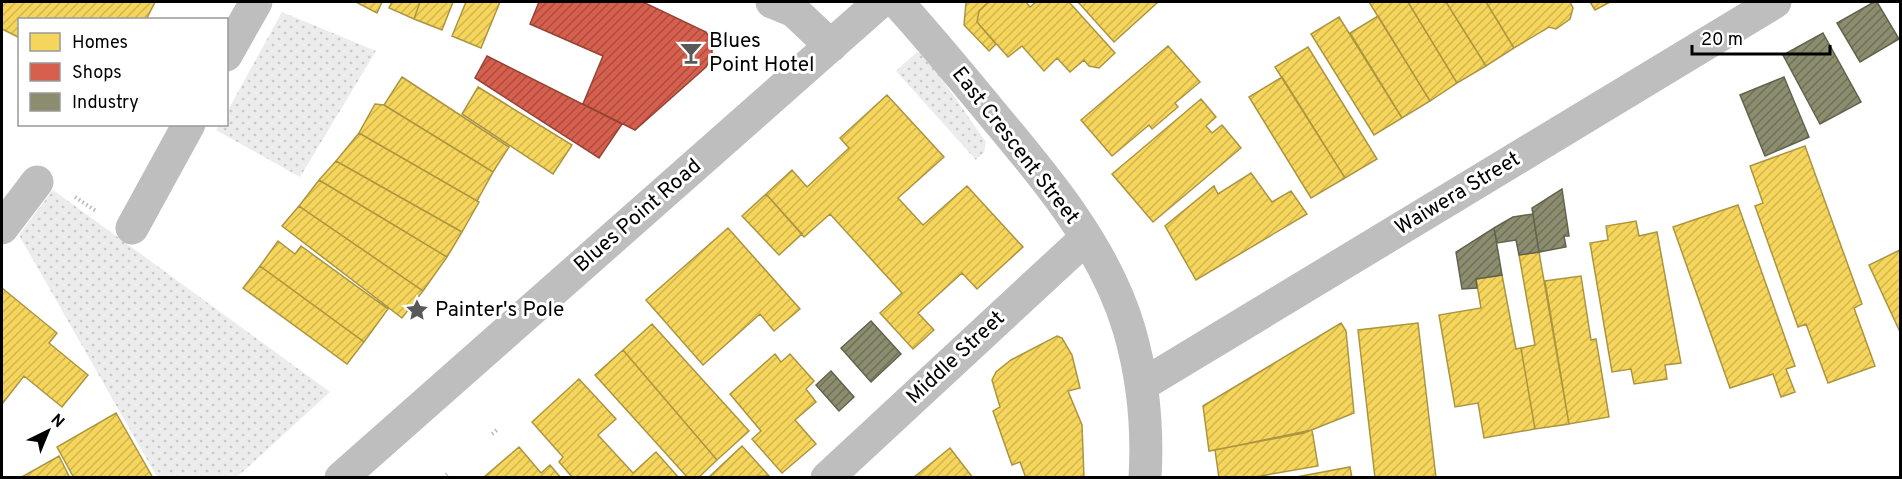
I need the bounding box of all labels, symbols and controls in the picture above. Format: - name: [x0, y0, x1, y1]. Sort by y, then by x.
- legend: [18, 18, 228, 126]
- scale bar: [1692, 18, 1830, 56]
- place label: Blues Point Hotel: [709, 28, 815, 79]
- text: 20 m: [1701, 29, 1743, 52]
- text: Homes: [72, 32, 128, 55]
- bar icon: Blues Point Hotel: [678, 40, 704, 66]
- text: Shops: [72, 62, 122, 85]
- street label: East Crescent Street: [945, 62, 1085, 230]
- text: Industry: [72, 92, 139, 115]
- street label: Waiwera Street: [1390, 146, 1526, 242]
- street label: Blues Point Road: [569, 153, 707, 279]
- place icon: Painter's Pole: [404, 297, 430, 323]
- place label: Painter's Pole: [435, 297, 564, 324]
- street label: Middle Street: [901, 305, 1011, 411]
- north arrow: [18, 401, 78, 461]
- text: N: [46, 410, 68, 433]

